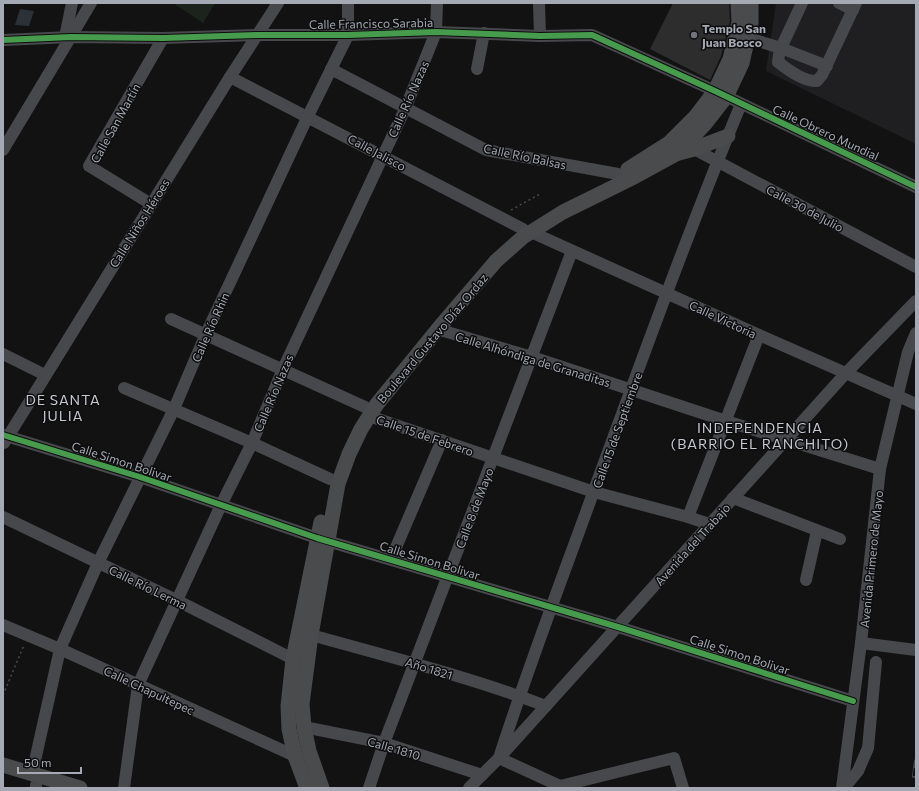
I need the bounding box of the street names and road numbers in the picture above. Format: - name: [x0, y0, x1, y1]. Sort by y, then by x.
- street label: Calle Francisco Sarabia: [309, 15, 433, 31]
- street label: Calle Río Nazas: [385, 58, 431, 140]
- street label: Calle San Martín: [87, 81, 143, 165]
- street label: Calle Obrero Mundial: [771, 101, 881, 163]
- street label: Calle Jalisco: [345, 131, 408, 174]
- street label: Calle Río Balsas: [482, 140, 568, 172]
- street label: Calle Niños Héroes: [106, 176, 172, 270]
- street label: Calle 30 de Julio: [764, 182, 846, 235]
- street label: Boulevard Gustavo Díaz Ordaz: [374, 271, 490, 405]
- street label: Calle Río Rhin: [188, 290, 232, 364]
- street label: Calle Victoria: [687, 297, 759, 341]
- street label: Calle Alhóndiga de Granaditas: [454, 329, 612, 389]
- street label: Calle Río Nazas: [250, 352, 296, 434]
- street label: Calle 15 de Septiembre: [590, 370, 644, 490]
- street label: Calle 15 de Febrero: [375, 412, 475, 458]
- street label: Calle Simon Bolivar: [70, 438, 174, 484]
- street label: Calle 8 de Mayo: [452, 466, 496, 550]
- street label: Avenida Primero de Mayo: [857, 490, 885, 628]
- street label: Avenida del Trabajo: [652, 500, 732, 588]
- street label: Calle Simon Bolivar: [378, 538, 482, 582]
- street label: Calle Río Lerma: [107, 562, 189, 612]
- street label: Calle Simon Bolivar: [688, 631, 792, 677]
- street label: Año 1821: [404, 654, 454, 682]
- street label: Calle Chapultepec: [102, 663, 196, 717]
- street label: Calle 1810: [366, 734, 422, 762]

